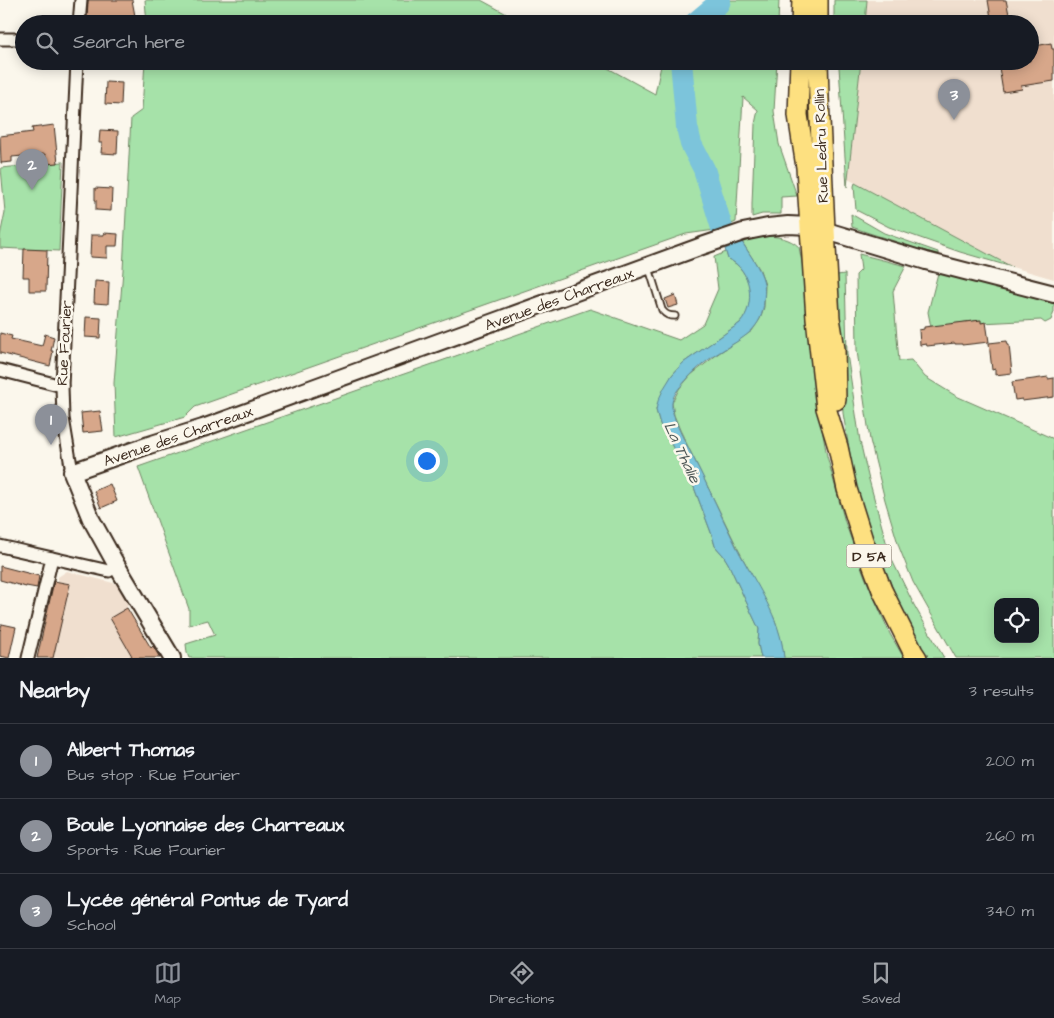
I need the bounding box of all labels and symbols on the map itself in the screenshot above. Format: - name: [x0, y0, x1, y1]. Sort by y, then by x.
- pin: 3: [938, 79, 970, 120]
- street label: Rue Ledru Rollin: [809, 88, 834, 203]
- pin: 2: [16, 149, 48, 190]
- street label: Avenue des Charreaux: [482, 262, 637, 336]
- street label: Rue Fourier: [52, 300, 77, 386]
- street label: Avenue des Charreaux: [101, 401, 257, 472]
- pin: 1: [35, 404, 67, 445]
- water label: La Thalie: [658, 418, 706, 488]
- your location: [414, 448, 440, 474]
- road number: D 5A: [846, 544, 892, 568]

